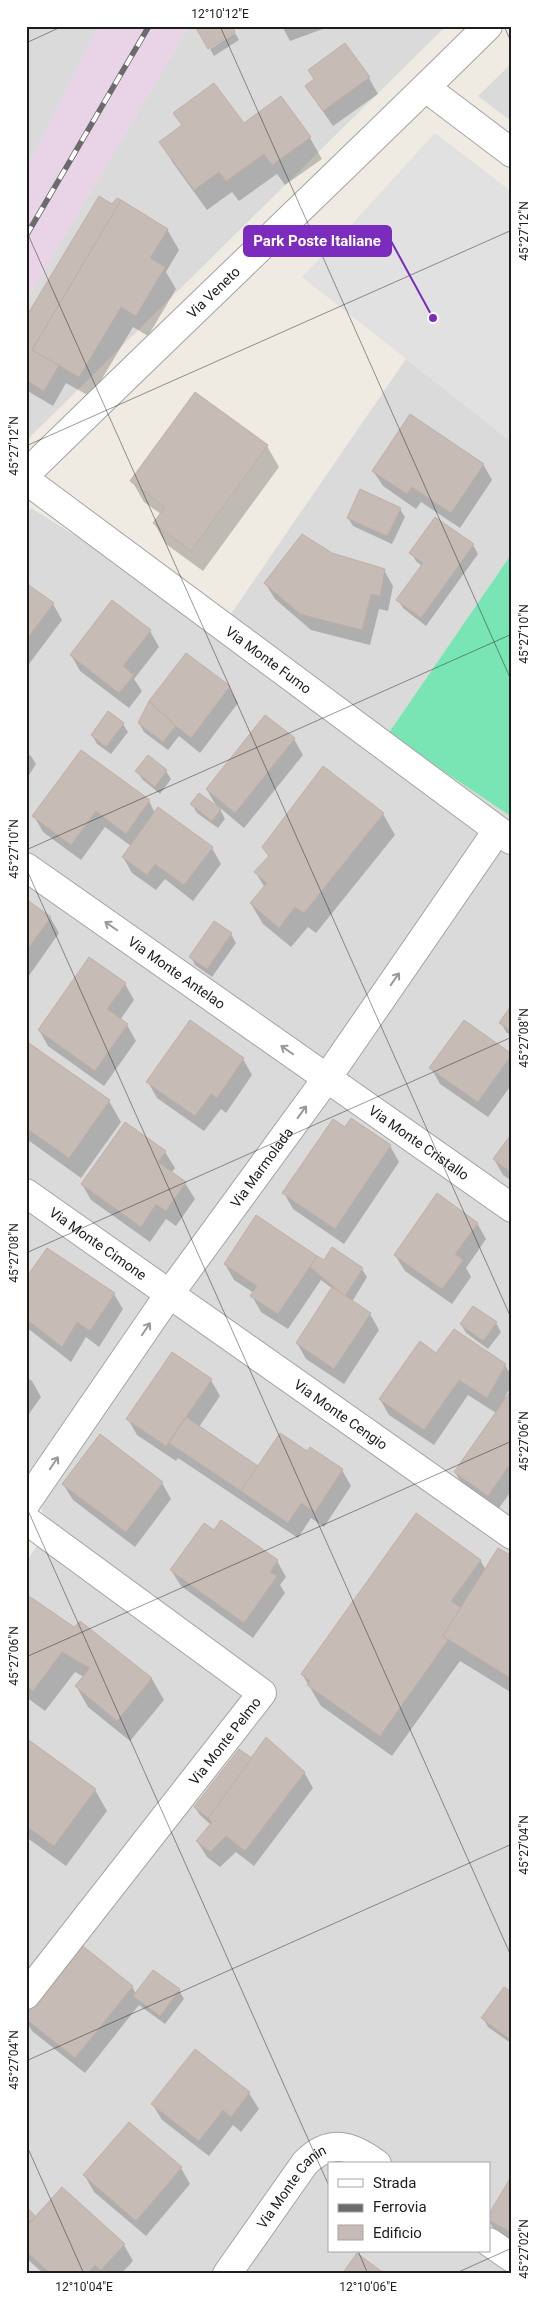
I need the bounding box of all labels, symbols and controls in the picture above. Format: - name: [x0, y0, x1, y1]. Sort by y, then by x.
- text: 12°10'12"E: [191, 7, 249, 21]
- text: 45°27'12"N: [517, 201, 531, 261]
- callout: Park Poste Italiane: [244, 226, 391, 256]
- text: Park Poste Italiane: [253, 232, 381, 250]
- street label: Via Veneto: [184, 263, 243, 321]
- text: 45°27'12"N: [7, 416, 21, 476]
- text: 45°27'10"N: [517, 604, 531, 664]
- street label: Via Monte Fumo: [223, 623, 314, 697]
- text: 45°27'10"N: [7, 819, 21, 879]
- one-way arrow: [104, 921, 118, 931]
- street label: Via Monte Antelao: [125, 933, 228, 1012]
- one-way arrow: [390, 972, 400, 986]
- text: 45°27'08"N: [517, 1008, 531, 1068]
- one-way arrow: [280, 1045, 294, 1055]
- street label: Via Monte Cristallo: [366, 1102, 472, 1183]
- one-way arrow: [297, 1105, 307, 1119]
- street label: Via Marmolada: [227, 1124, 296, 1211]
- street label: Via Monte Cimone: [46, 1204, 150, 1283]
- text: 45°27'08"N: [7, 1223, 21, 1283]
- one-way arrow: [141, 1322, 151, 1336]
- street label: Via Monte Cengio: [291, 1376, 391, 1453]
- text: 45°27'06"N: [517, 1411, 531, 1471]
- one-way arrow: [49, 1456, 59, 1470]
- text: 45°27'06"N: [7, 1626, 21, 1686]
- street label: Via Monte Pelmo: [186, 1694, 264, 1788]
- text: 45°27'04"N: [517, 1815, 531, 1875]
- text: 45°27'04"N: [7, 2030, 21, 2090]
- street label: Via Monte Canin: [254, 2142, 329, 2231]
- legend: [328, 2162, 490, 2252]
- text: Strada: [373, 2174, 416, 2192]
- text: Ferrovia: [373, 2198, 427, 2216]
- text: 45°27'02"N: [517, 2219, 531, 2279]
- text: Edificio: [373, 2224, 422, 2242]
- text: 12°10'04"E: [55, 2280, 113, 2294]
- text: 12°10'06"E: [339, 2280, 397, 2294]

